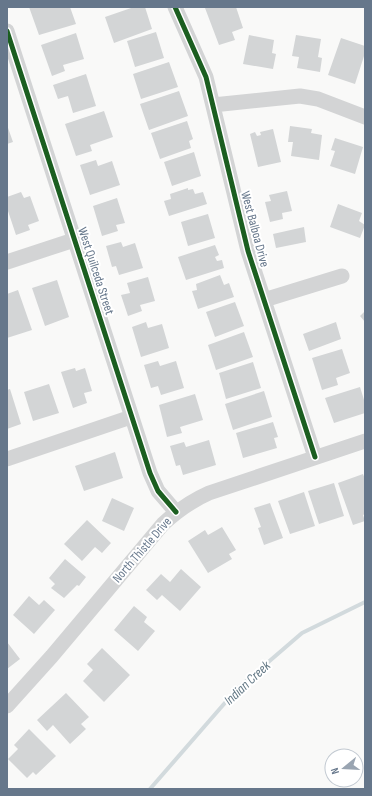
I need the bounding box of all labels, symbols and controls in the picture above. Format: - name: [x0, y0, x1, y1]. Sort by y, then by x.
- street label: West Balboa Drive: [237, 189, 273, 269]
- street label: West Quilceda Street: [74, 225, 118, 317]
- street label: North Thistle Drive: [109, 514, 175, 586]
- water label: Indian Creek: [220, 657, 274, 709]
- north arrow: [324, 748, 364, 788]
- text: N: [328, 766, 342, 776]

